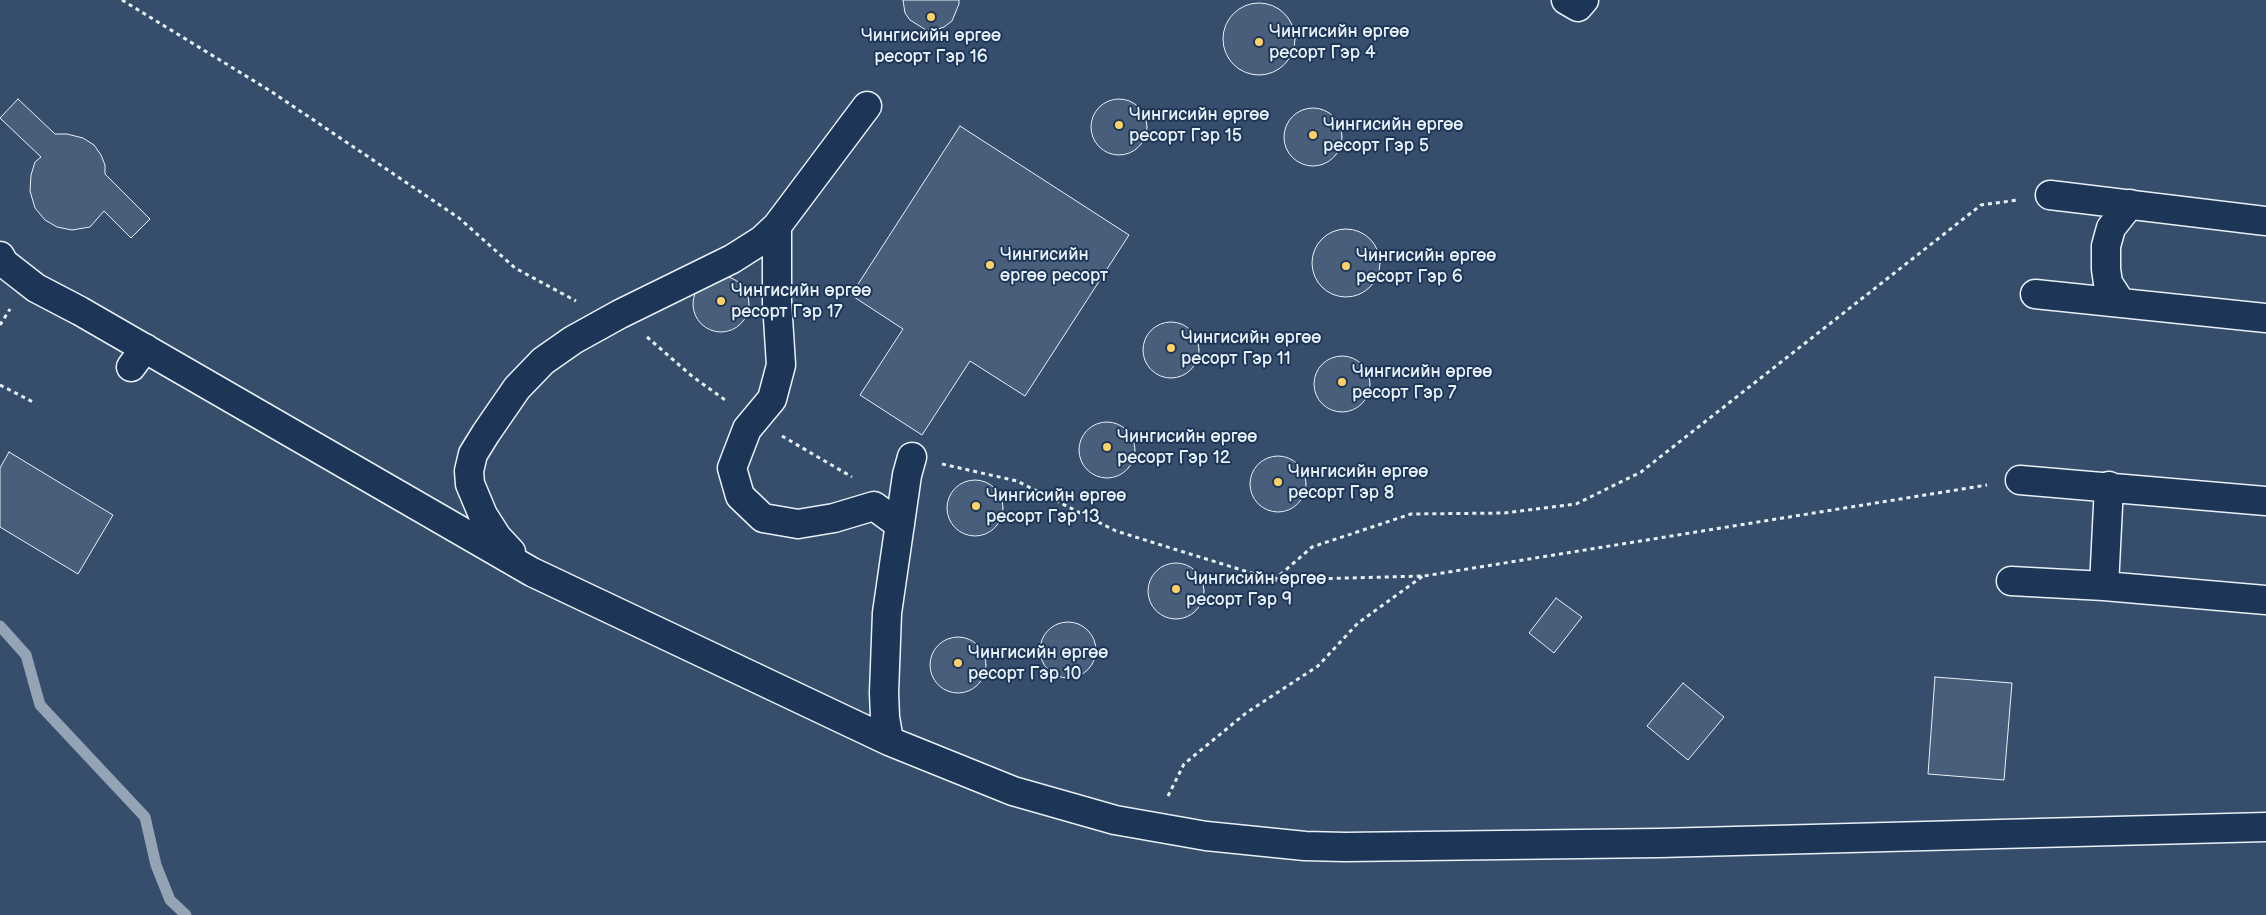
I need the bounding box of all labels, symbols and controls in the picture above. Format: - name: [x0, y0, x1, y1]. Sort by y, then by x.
- marker: Чингисийн өргөө ресорт Гэр 16: [925, 11, 937, 23]
- place label: Чингисийн өргөө ресорт Гэр 4: [1269, 21, 1409, 64]
- place label: Чингисийн өргөө ресорт Гэр 16: [861, 25, 1001, 68]
- marker: Чингисийн өргөө ресорт Гэр 4: [1253, 36, 1265, 48]
- place label: Чингисийн өргөө ресорт Гэр 15: [1129, 104, 1269, 146]
- place label: Чингисийн өргөө ресорт Гэр 5: [1323, 114, 1463, 156]
- marker: Чингисийн өргөө ресорт Гэр 15: [1113, 119, 1125, 131]
- marker: Чингисийн өргөө ресорт Гэр 5: [1307, 129, 1319, 141]
- place label: Чингисийн өргөө ресорт: [1000, 244, 1108, 286]
- place label: Чингисийн өргөө ресорт Гэр 6: [1356, 245, 1496, 288]
- marker: Чингисийн өргөө ресорт: [984, 259, 996, 271]
- marker: Чингисийн өргөө ресорт Гэр 6: [1340, 260, 1352, 272]
- place label: Чингисийн өргөө ресорт Гэр 17: [731, 280, 871, 322]
- marker: Чингисийн өргөө ресорт Гэр 17: [715, 295, 727, 307]
- place label: Чингисийн өргөө ресорт Гэр 11: [1181, 327, 1321, 369]
- marker: Чингисийн өргөө ресорт Гэр 11: [1165, 342, 1177, 354]
- place label: Чингисийн өргөө ресорт Гэр 7: [1352, 361, 1492, 404]
- marker: Чингисийн өргөө ресорт Гэр 7: [1336, 376, 1348, 388]
- place label: Чингисийн өргөө ресорт Гэр 12: [1117, 426, 1257, 468]
- marker: Чингисийн өргөө ресорт Гэр 12: [1101, 441, 1113, 453]
- place label: Чингисийн өргөө ресорт Гэр 8: [1288, 461, 1428, 504]
- marker: Чингисийн өргөө ресорт Гэр 8: [1272, 476, 1284, 488]
- place label: Чингисийн өргөө ресорт Гэр 13: [986, 485, 1126, 528]
- marker: Чингисийн өргөө ресорт Гэр 13: [970, 500, 982, 512]
- place label: Чингисийн өргөө ресорт Гэр 9: [1186, 568, 1326, 610]
- marker: Чингисийн өргөө ресорт Гэр 9: [1170, 583, 1182, 595]
- place label: Чингисийн өргөө ресорт Гэр 10: [968, 642, 1108, 684]
- marker: Чингисийн өргөө ресорт Гэр 10: [952, 657, 964, 669]

